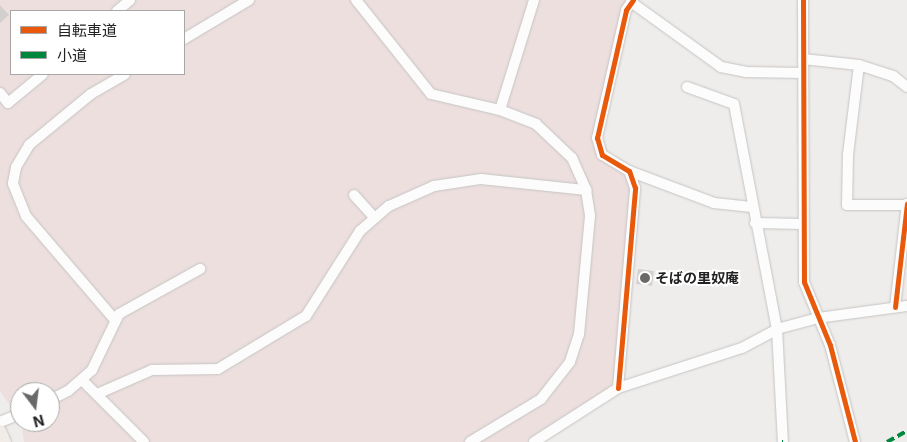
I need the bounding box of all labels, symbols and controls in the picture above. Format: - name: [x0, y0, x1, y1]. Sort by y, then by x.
- legend: [10, 10, 185, 75]
- text: 自転車道: [57, 21, 117, 40]
- text: 小道: [57, 46, 87, 65]
- place label: そばの里奴庵: [655, 270, 739, 286]
- marker: そばの里奴庵: [639, 272, 651, 284]
- north arrow: [10, 382, 60, 432]
- text: N: [31, 411, 46, 431]

